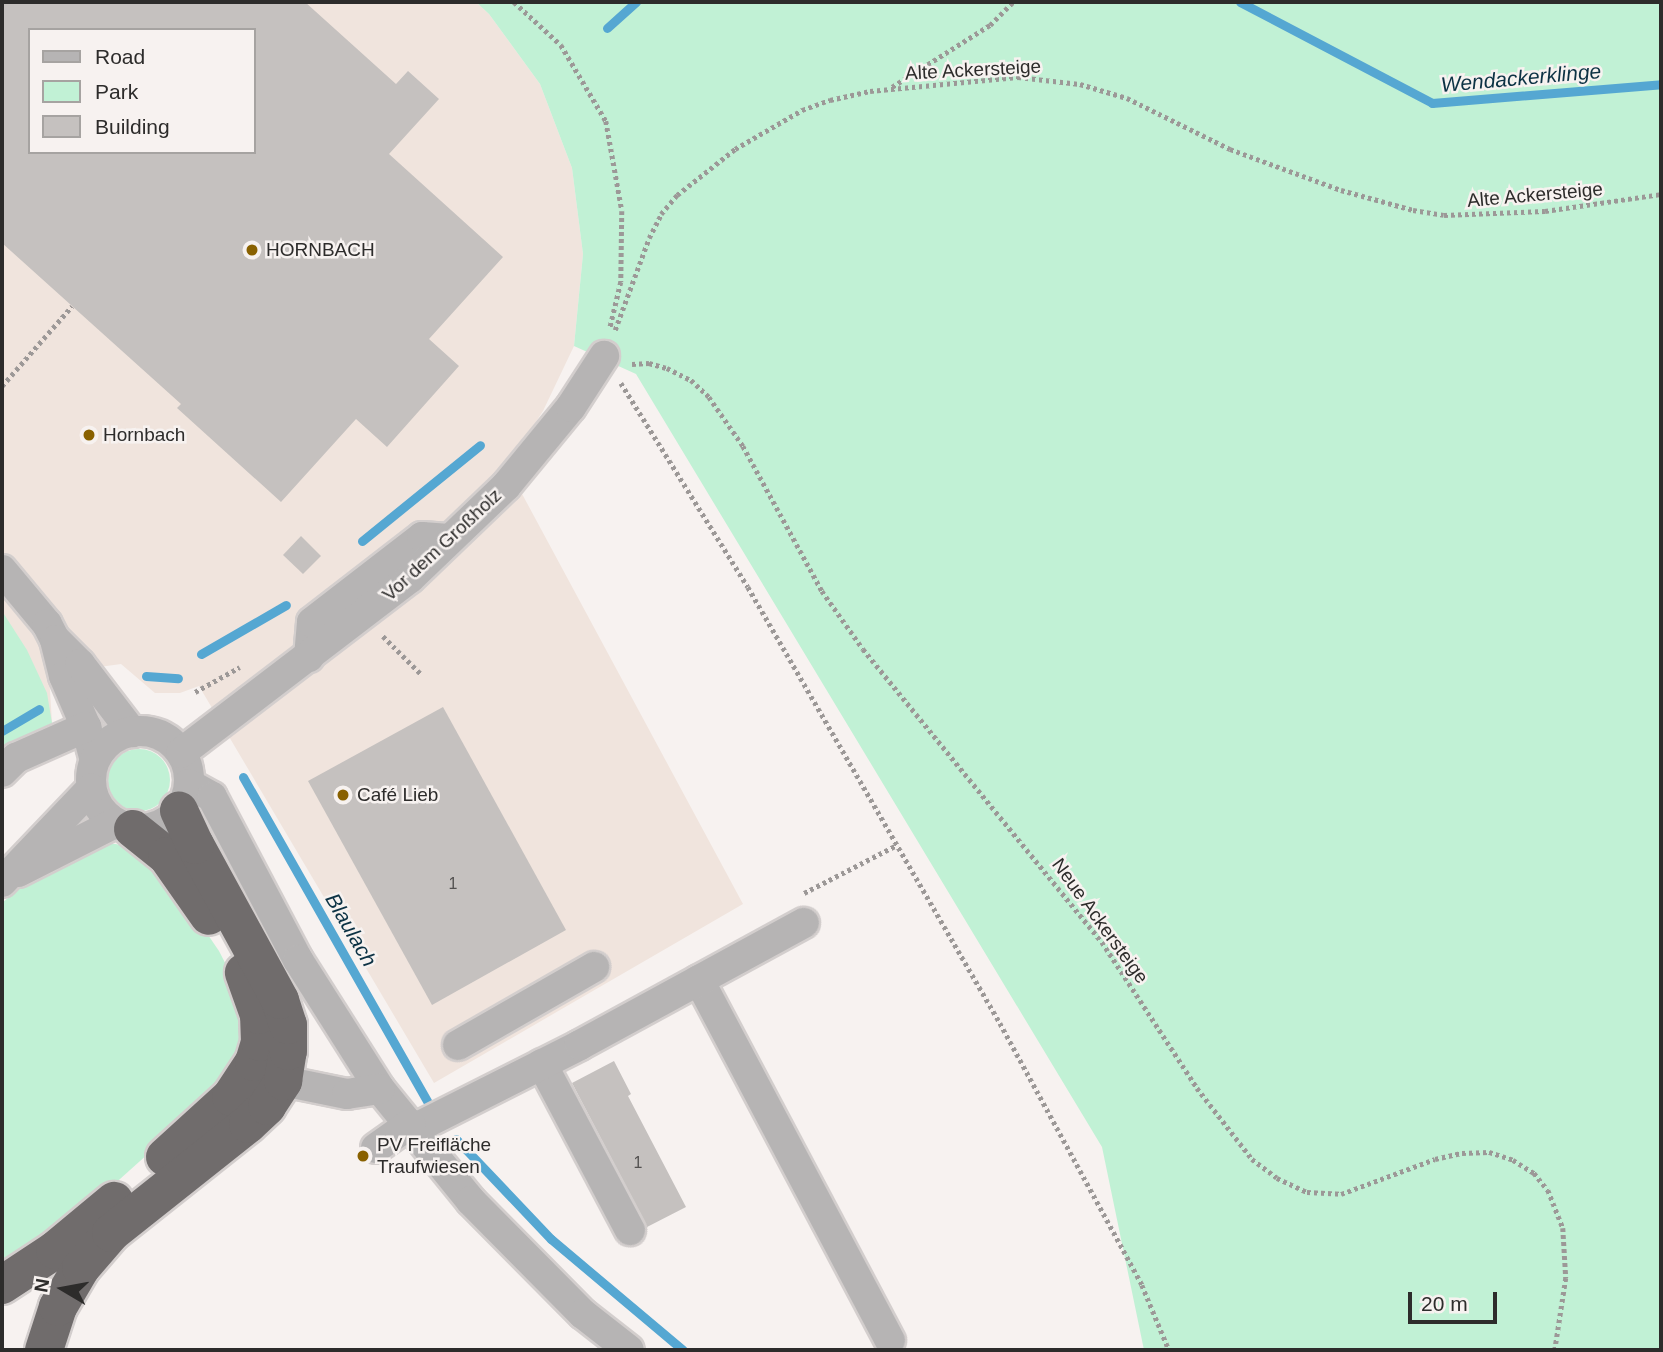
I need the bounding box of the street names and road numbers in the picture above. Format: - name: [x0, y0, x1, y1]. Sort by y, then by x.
- street label: Alte Ackersteige: [904, 55, 1042, 85]
- street label: Alte Ackersteige: [1466, 178, 1604, 212]
- street label: Vor dem Großholz: [378, 484, 506, 606]
- street label: Neue Ackersteige: [1047, 854, 1153, 988]

